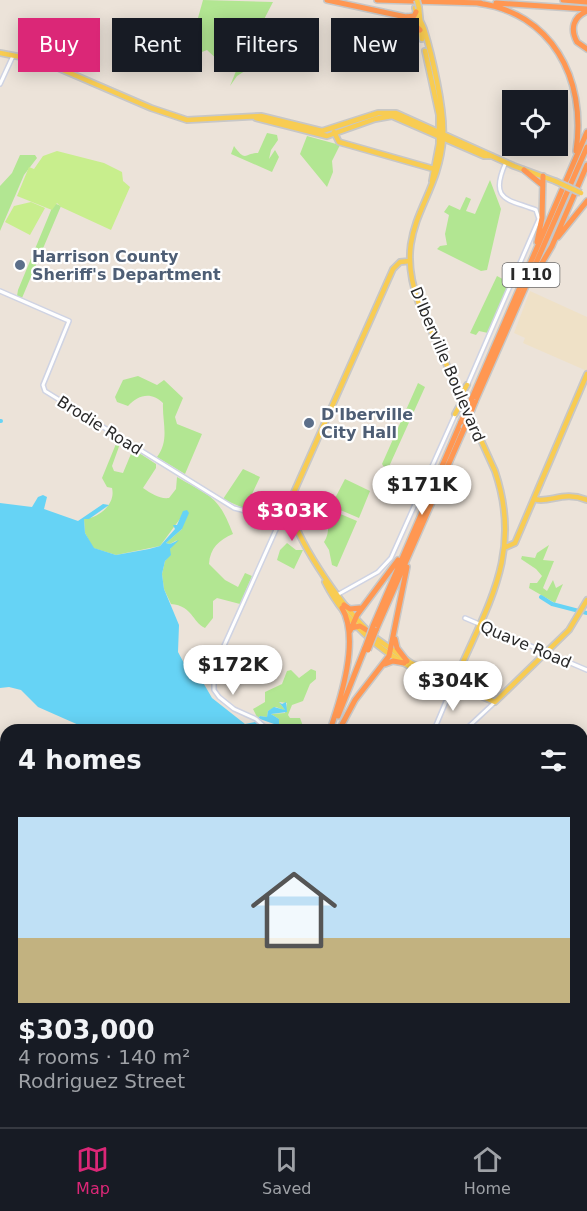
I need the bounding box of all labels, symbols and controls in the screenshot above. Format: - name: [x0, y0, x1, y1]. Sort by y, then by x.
- chip: Buy: [18, 18, 100, 72]
- chip: Rent: [112, 18, 202, 72]
- chip: Filters: [214, 18, 319, 72]
- chip: New: [331, 18, 419, 72]
- map controls: [502, 90, 568, 156]
- button: locate: [502, 90, 568, 156]
- place label: Harrison County Sheriff's Department: [32, 247, 221, 284]
- marker: Harrison County Sheriff's Department: [13, 258, 27, 272]
- road number: I 110: [502, 263, 560, 287]
- street label: D'Iberville Boulevard: [406, 284, 489, 445]
- street label: Brodie Road: [54, 392, 146, 459]
- place label: D'Iberville City Hall: [321, 405, 413, 442]
- marker: D'Iberville City Hall: [302, 416, 316, 430]
- pin: $171K: [380, 465, 464, 516]
- text: $171K: [386, 472, 458, 496]
- pin: $303K: [250, 491, 334, 542]
- text: $303K: [256, 498, 328, 522]
- street label: Quave Road: [477, 617, 574, 672]
- pin: $172K: [191, 645, 275, 696]
- text: $172K: [197, 652, 269, 676]
- pin: $304K: [411, 661, 495, 712]
- text: $304K: [417, 668, 489, 692]
- icon: filters: [537, 744, 570, 777]
- text: 4 homes: [18, 745, 142, 775]
- icon: home: [240, 856, 348, 964]
- text: $303,000: [18, 1015, 155, 1045]
- text: 4 rooms · 140 m²: [18, 1045, 190, 1069]
- text: Rodriguez Street: [18, 1069, 185, 1093]
- tab: Map: [76, 1143, 110, 1198]
- tab: Saved: [262, 1143, 311, 1198]
- tab: Home: [464, 1143, 511, 1198]

